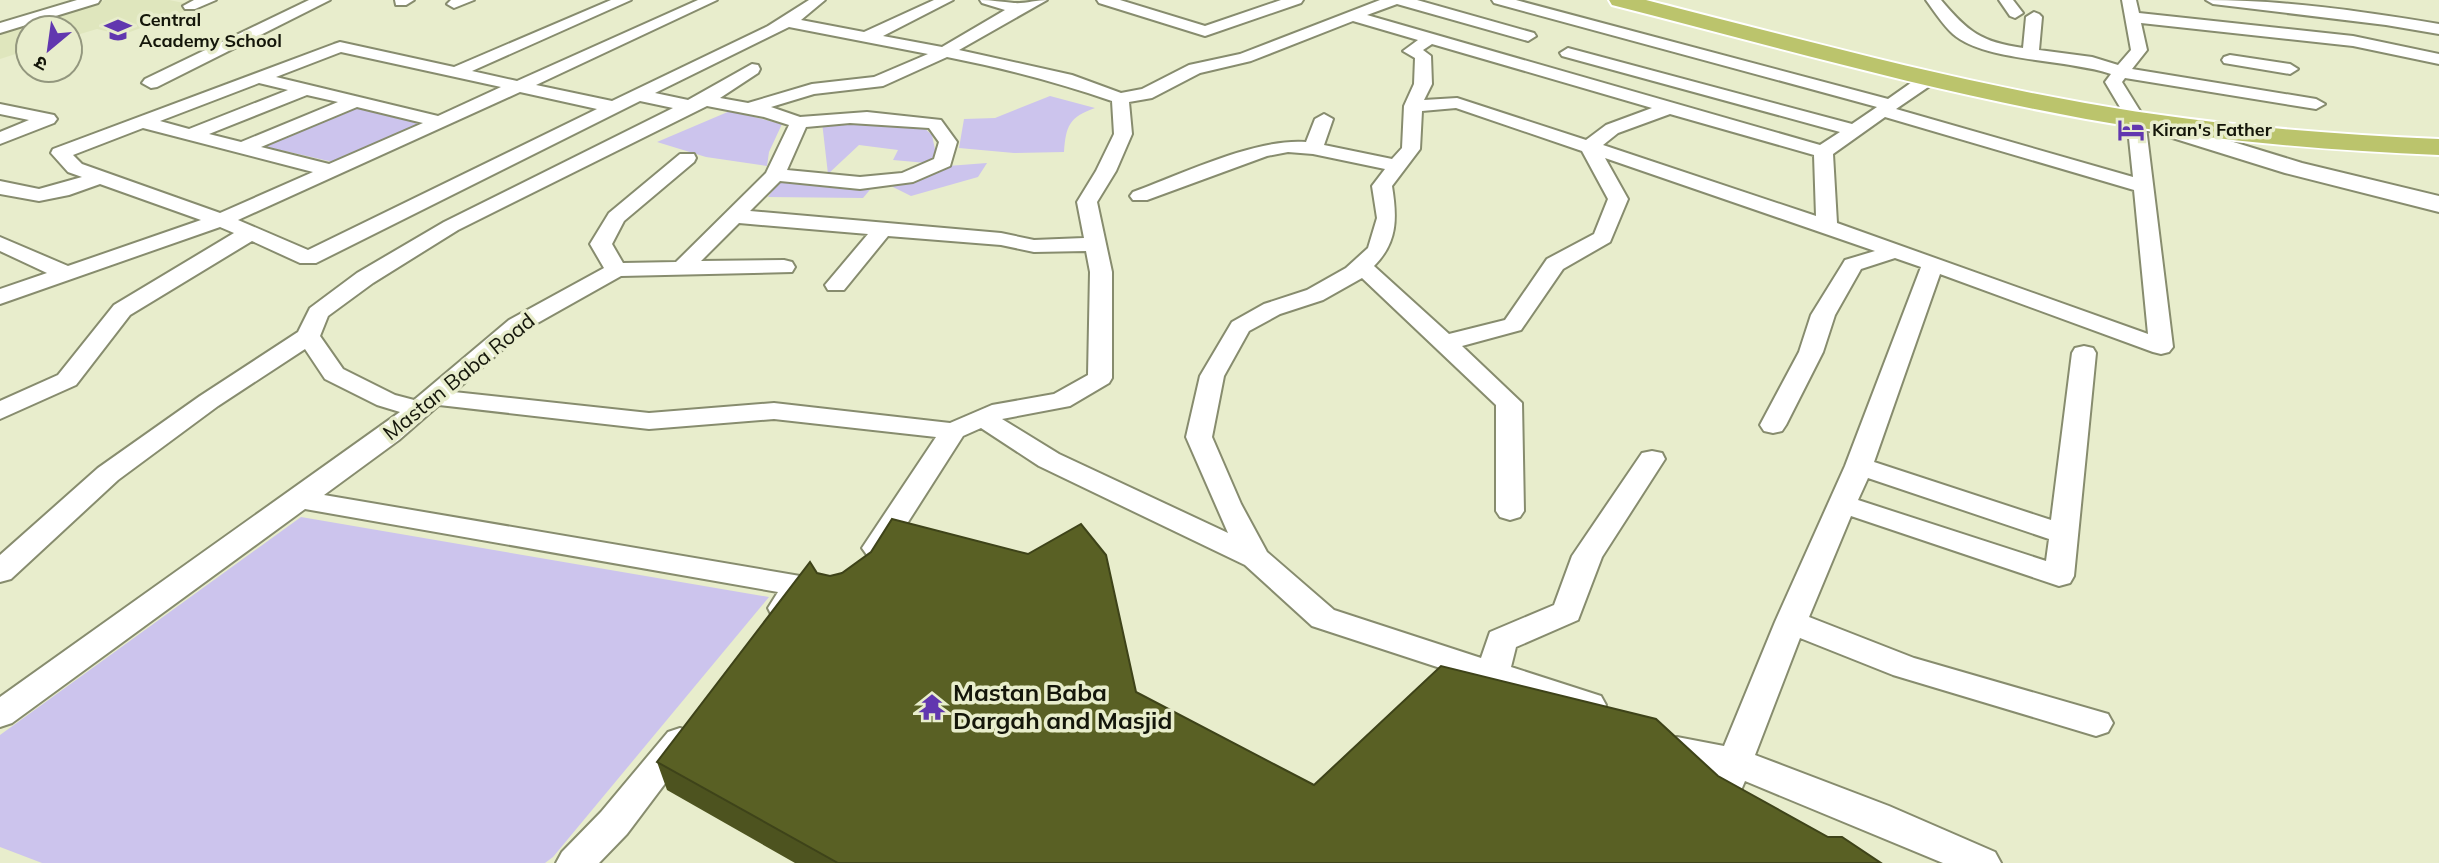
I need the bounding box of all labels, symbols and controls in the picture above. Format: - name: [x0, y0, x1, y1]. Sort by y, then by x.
- place label: Central Academy School: [139, 8, 282, 52]
- north arrow: [14, 14, 84, 84]
- school or university icon: Central Academy School: [103, 15, 133, 45]
- text: उ: [29, 50, 51, 77]
- hotel icon: Kiran's Father: [2116, 115, 2146, 145]
- place label: Kiran's Father: [2152, 118, 2273, 141]
- street label: Mastan Baba Road: [377, 307, 539, 445]
- place label: Mastan Baba Dargah and Masjid: [953, 677, 1172, 735]
- temple icon: Mastan Baba Dargah and Masjid: [917, 692, 947, 722]

